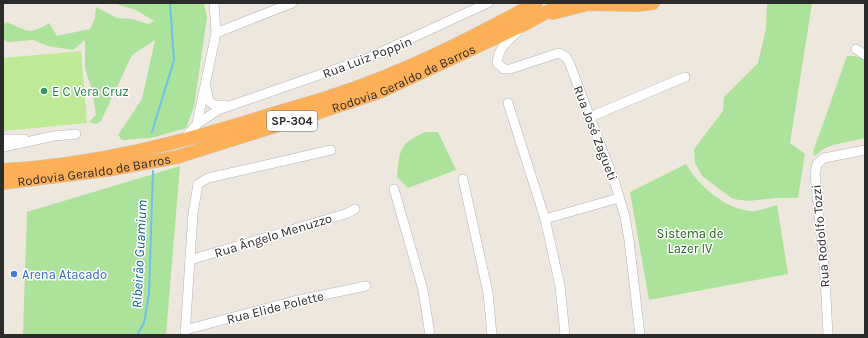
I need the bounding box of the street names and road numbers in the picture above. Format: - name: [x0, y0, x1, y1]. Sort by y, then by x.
- street label: Rua Luiz Poppin: [320, 34, 414, 81]
- street label: Rodovia Geraldo de Barros: [330, 41, 478, 116]
- street label: Rua José Zagueti: [571, 84, 621, 183]
- road number: SP-304: [267, 111, 317, 131]
- street label: Rodovia Geraldo de Barros: [16, 151, 172, 189]
- street label: Rua Rodolfo Tozzi: [809, 184, 832, 288]
- street label: Rua Ângelo Menuzzo: [212, 210, 334, 260]
- street label: Rua Elide Polette: [225, 288, 325, 327]

